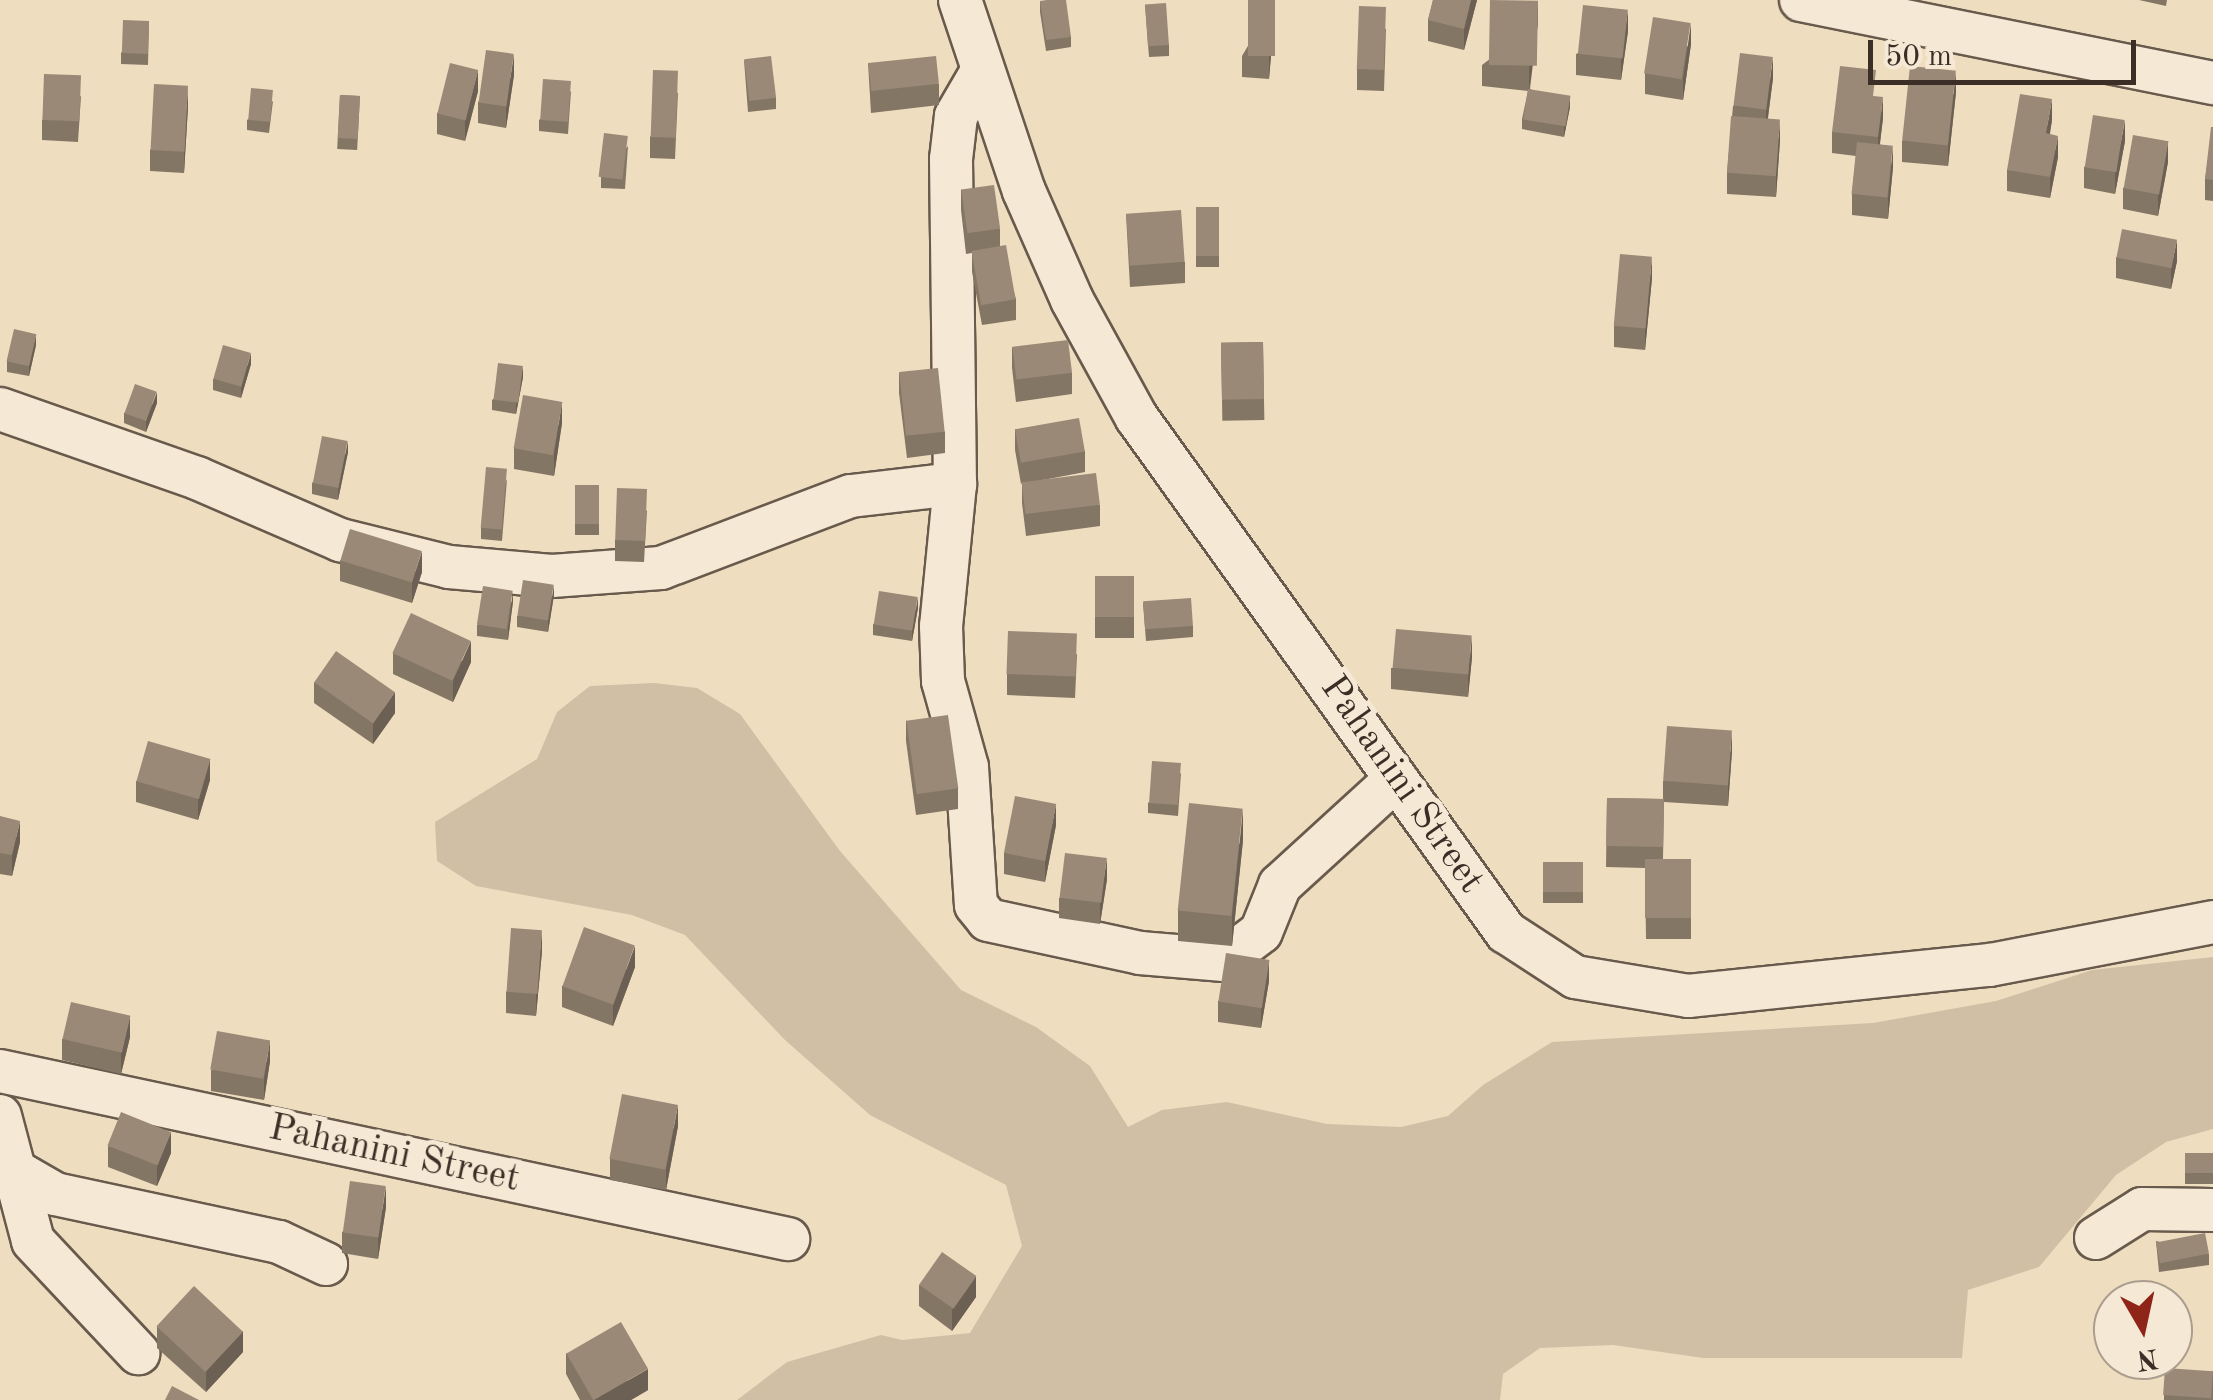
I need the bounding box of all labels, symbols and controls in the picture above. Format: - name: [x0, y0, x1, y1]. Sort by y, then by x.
- scale bar: [1873, 20, 2140, 82]
- text: 50 m: [1885, 42, 1952, 72]
- street label: Pahanini Street: [1309, 667, 1493, 903]
- street label: Pahanini Street: [264, 1106, 524, 1204]
- north arrow: [2093, 1280, 2193, 1380]
- text: N: [2135, 1342, 2160, 1373]

